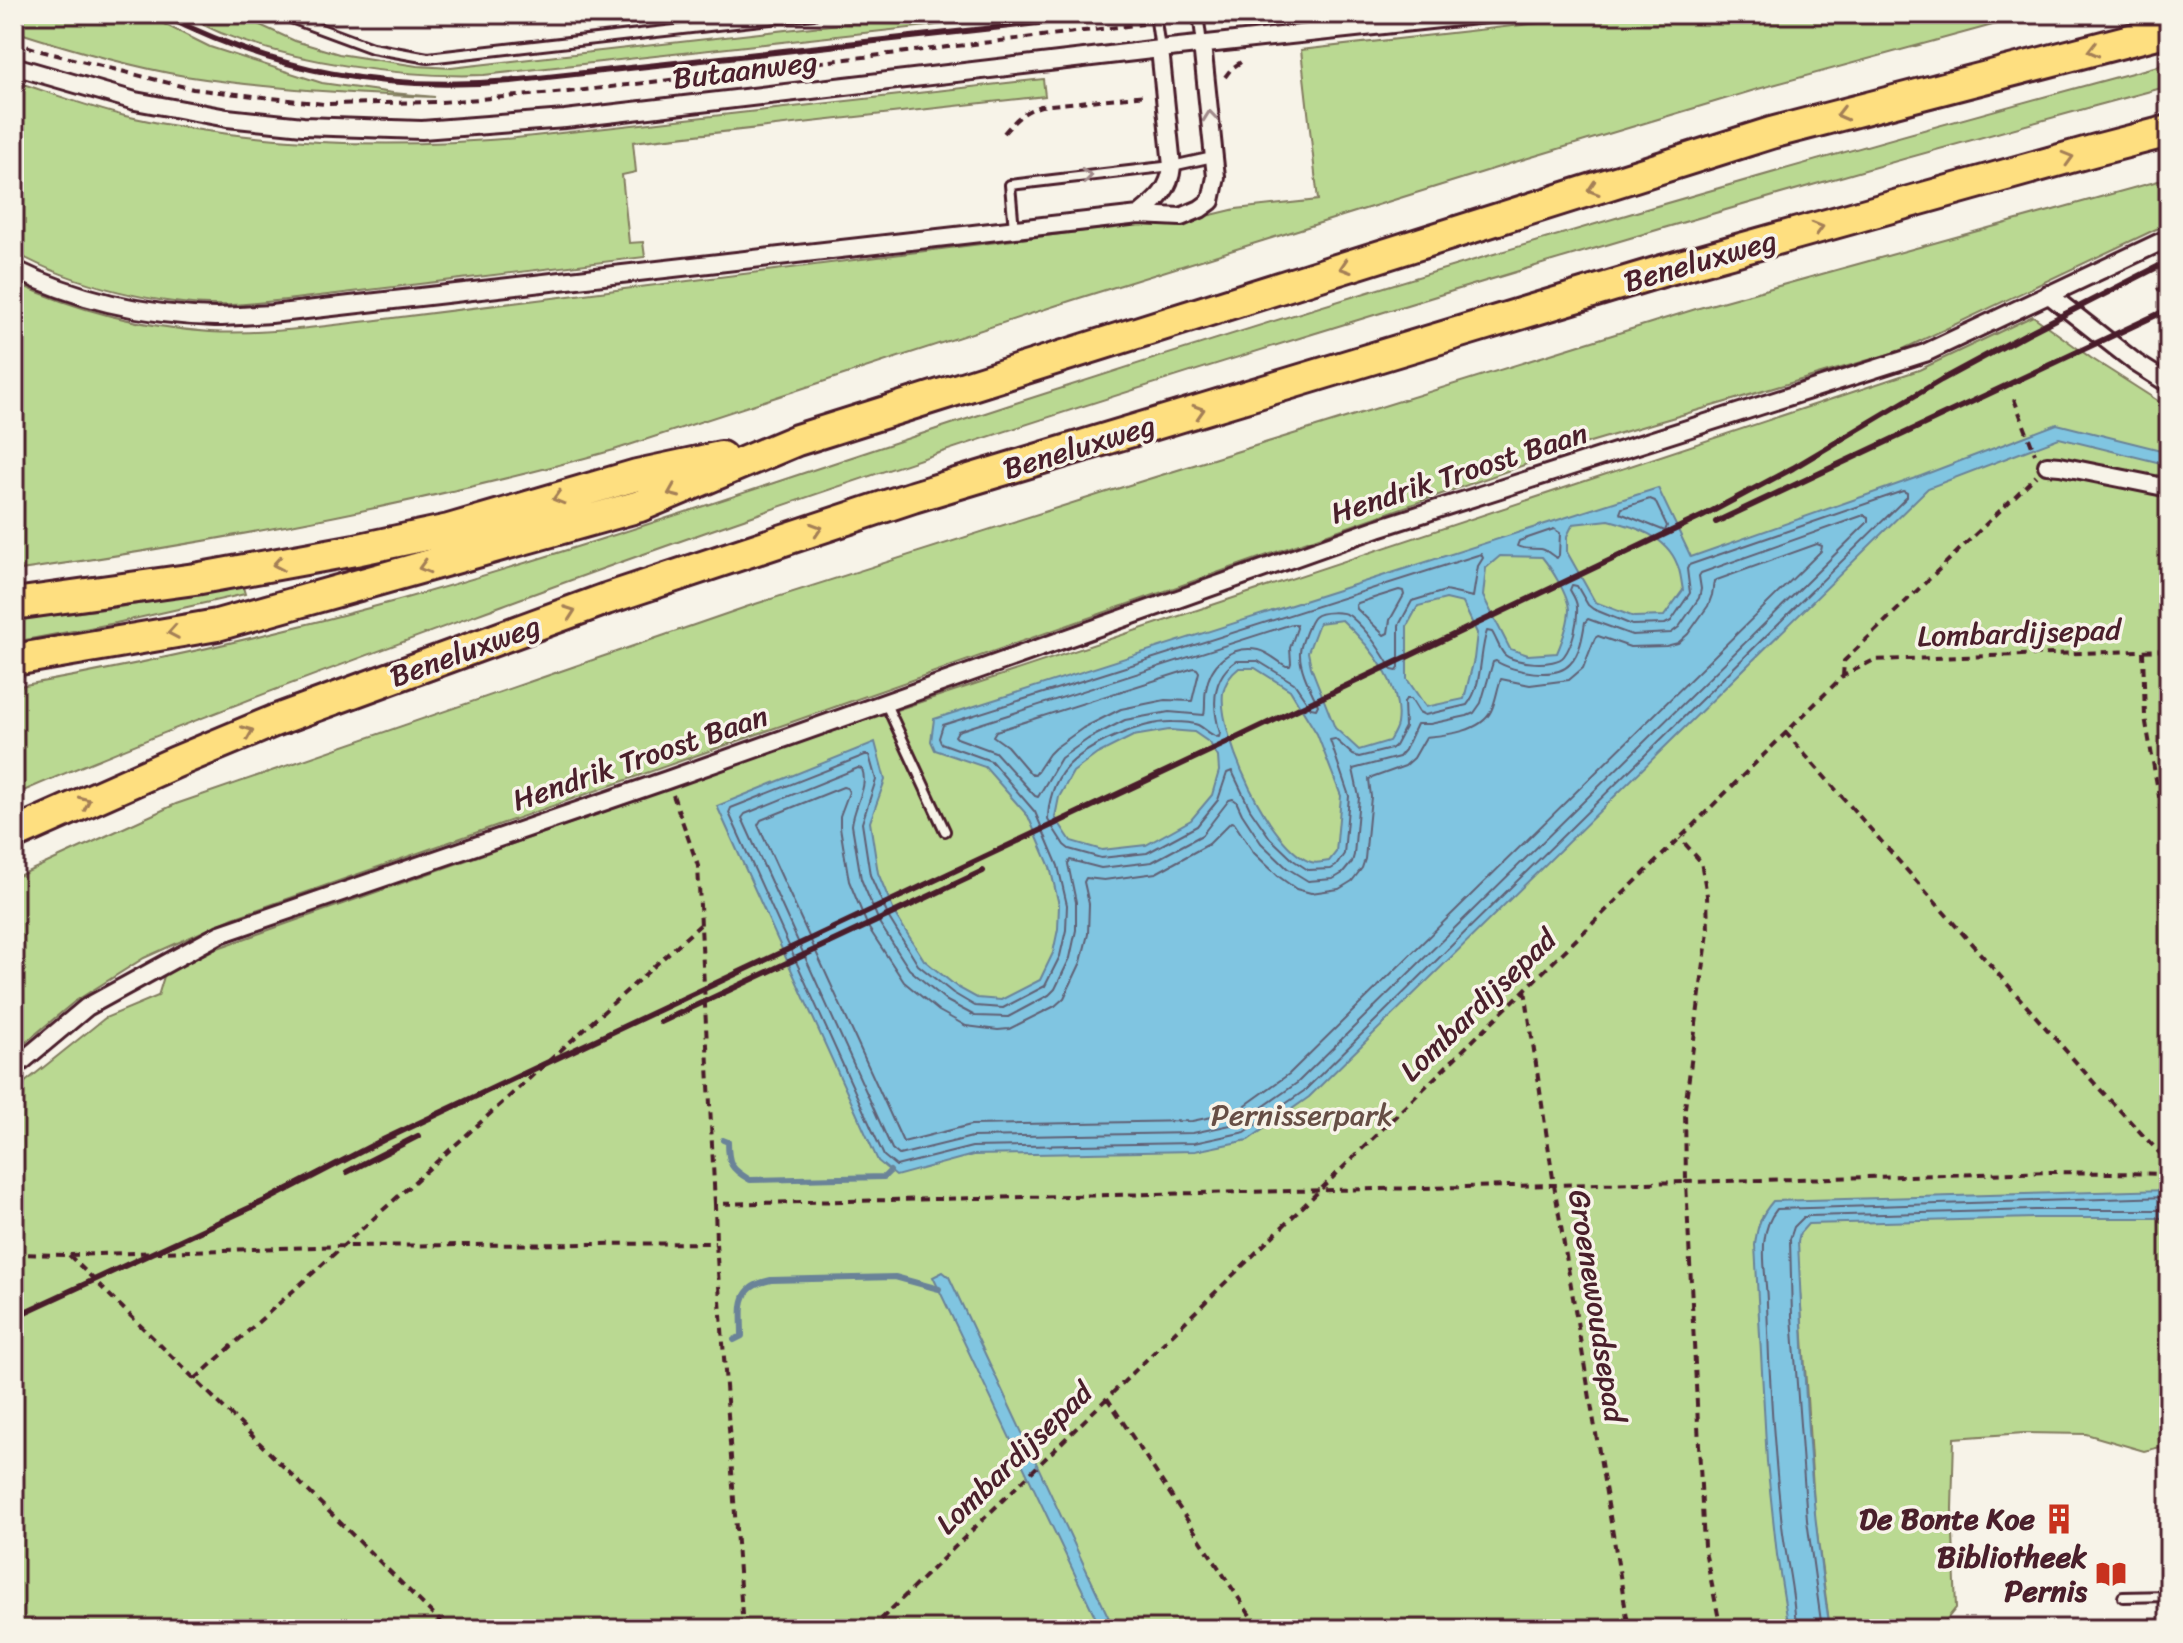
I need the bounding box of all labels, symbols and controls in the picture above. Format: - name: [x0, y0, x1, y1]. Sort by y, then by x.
- street label: Butaanweg: [669, 34, 821, 106]
- one-way arrow: [2087, 40, 2101, 57]
- one-way arrow: [1835, 105, 1849, 122]
- one-way arrow: [1201, 109, 1218, 122]
- one-way arrow: [2061, 150, 2075, 167]
- one-way arrow: [1081, 168, 1094, 185]
- one-way arrow: [1586, 180, 1600, 196]
- street label: Beneluxweg: [1617, 213, 1783, 309]
- one-way arrow: [1810, 220, 1824, 237]
- one-way arrow: [1338, 258, 1352, 274]
- street label: Beneluxweg: [996, 398, 1162, 496]
- one-way arrow: [1191, 404, 1205, 420]
- street label: Hendrik Troost Baan: [1323, 406, 1595, 540]
- one-way arrow: [667, 482, 681, 498]
- one-way arrow: [552, 489, 565, 505]
- one-way arrow: [809, 522, 823, 538]
- one-way arrow: [271, 555, 285, 572]
- one-way arrow: [418, 557, 432, 574]
- street label: Beneluxweg: [382, 599, 548, 703]
- street label: Lombardijsepad: [1916, 602, 2124, 664]
- one-way arrow: [562, 606, 576, 622]
- one-way arrow: [166, 623, 180, 640]
- street label: Hendrik Troost Baan: [505, 689, 775, 827]
- one-way arrow: [240, 725, 254, 742]
- one-way arrow: [77, 796, 92, 812]
- street label: Lombardijsepad: [1386, 913, 1572, 1095]
- park label: Pernisserpark: [1211, 1088, 1393, 1142]
- street label: Groenewoudsepad: [1552, 1186, 1642, 1428]
- street label: Lombardijsepad: [922, 1366, 1108, 1548]
- place label: De Bonte Koe: [1859, 1492, 2036, 1546]
- building icon: De Bonte Koe: [2042, 1502, 2076, 1536]
- place label: Bibliotheek Pernis: [1937, 1530, 2088, 1618]
- library icon: Bibliotheek Pernis: [2094, 1557, 2128, 1591]

